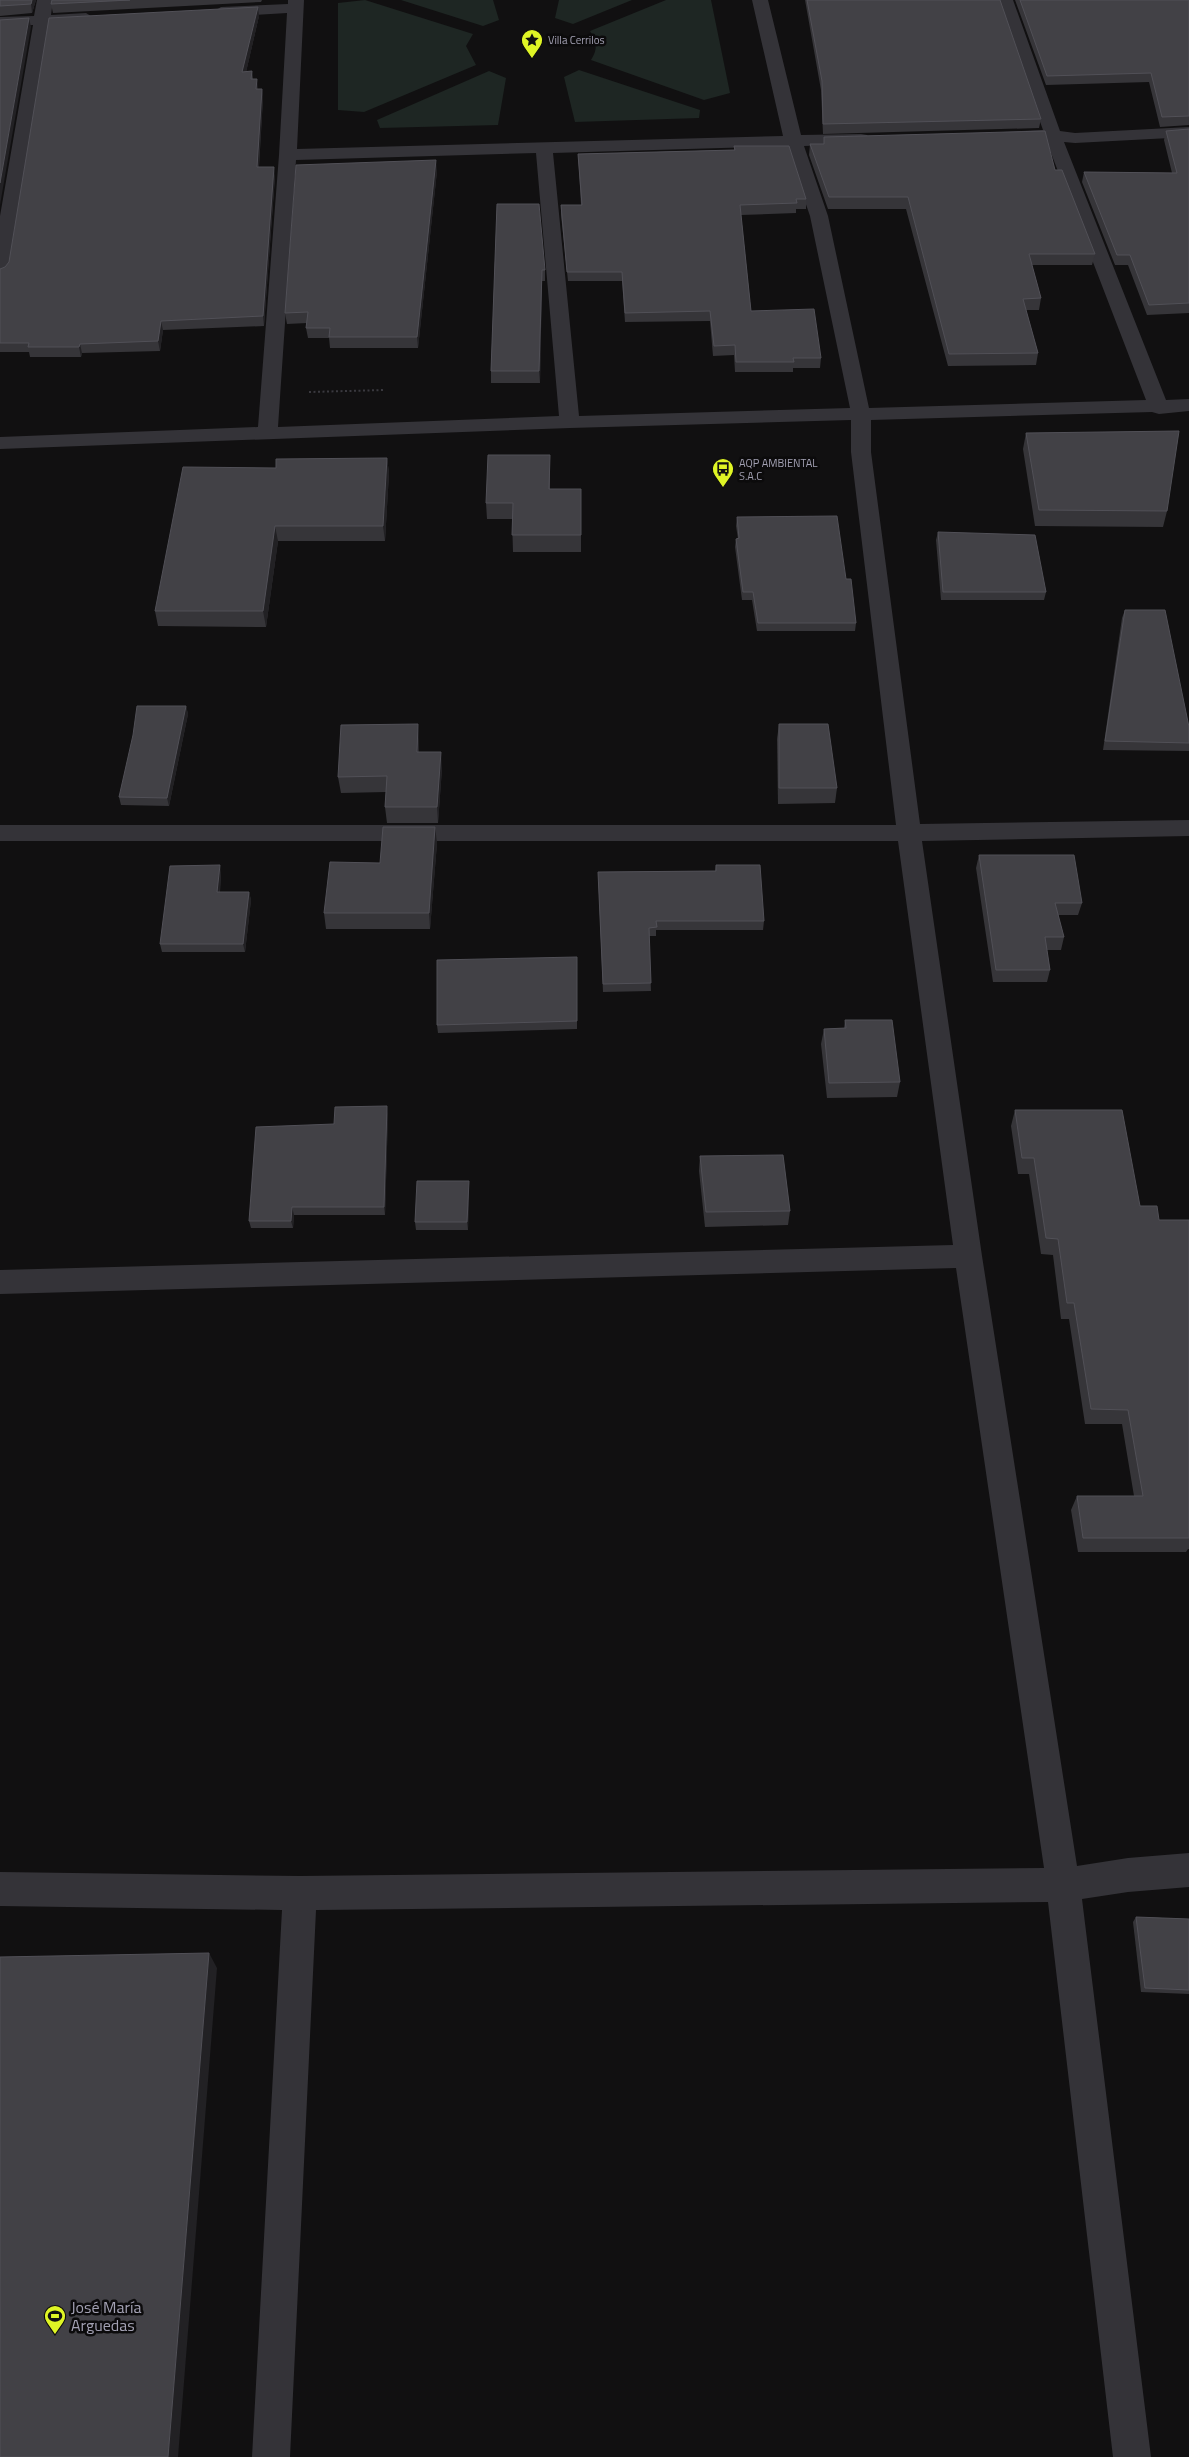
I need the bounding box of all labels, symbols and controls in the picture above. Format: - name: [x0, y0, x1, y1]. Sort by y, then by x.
- place icon: Villa Cerrilos: [520, 28, 544, 59]
- place label: Villa Cerrilos: [548, 32, 605, 48]
- place label: AQP AMBIENTAL S.A.C: [739, 455, 818, 484]
- bus stop icon: AQP AMBIENTAL S.A.C: [711, 457, 735, 488]
- place label: José María Arguedas: [71, 2295, 142, 2337]
- sports icon: José María Arguedas: [43, 2304, 67, 2335]

